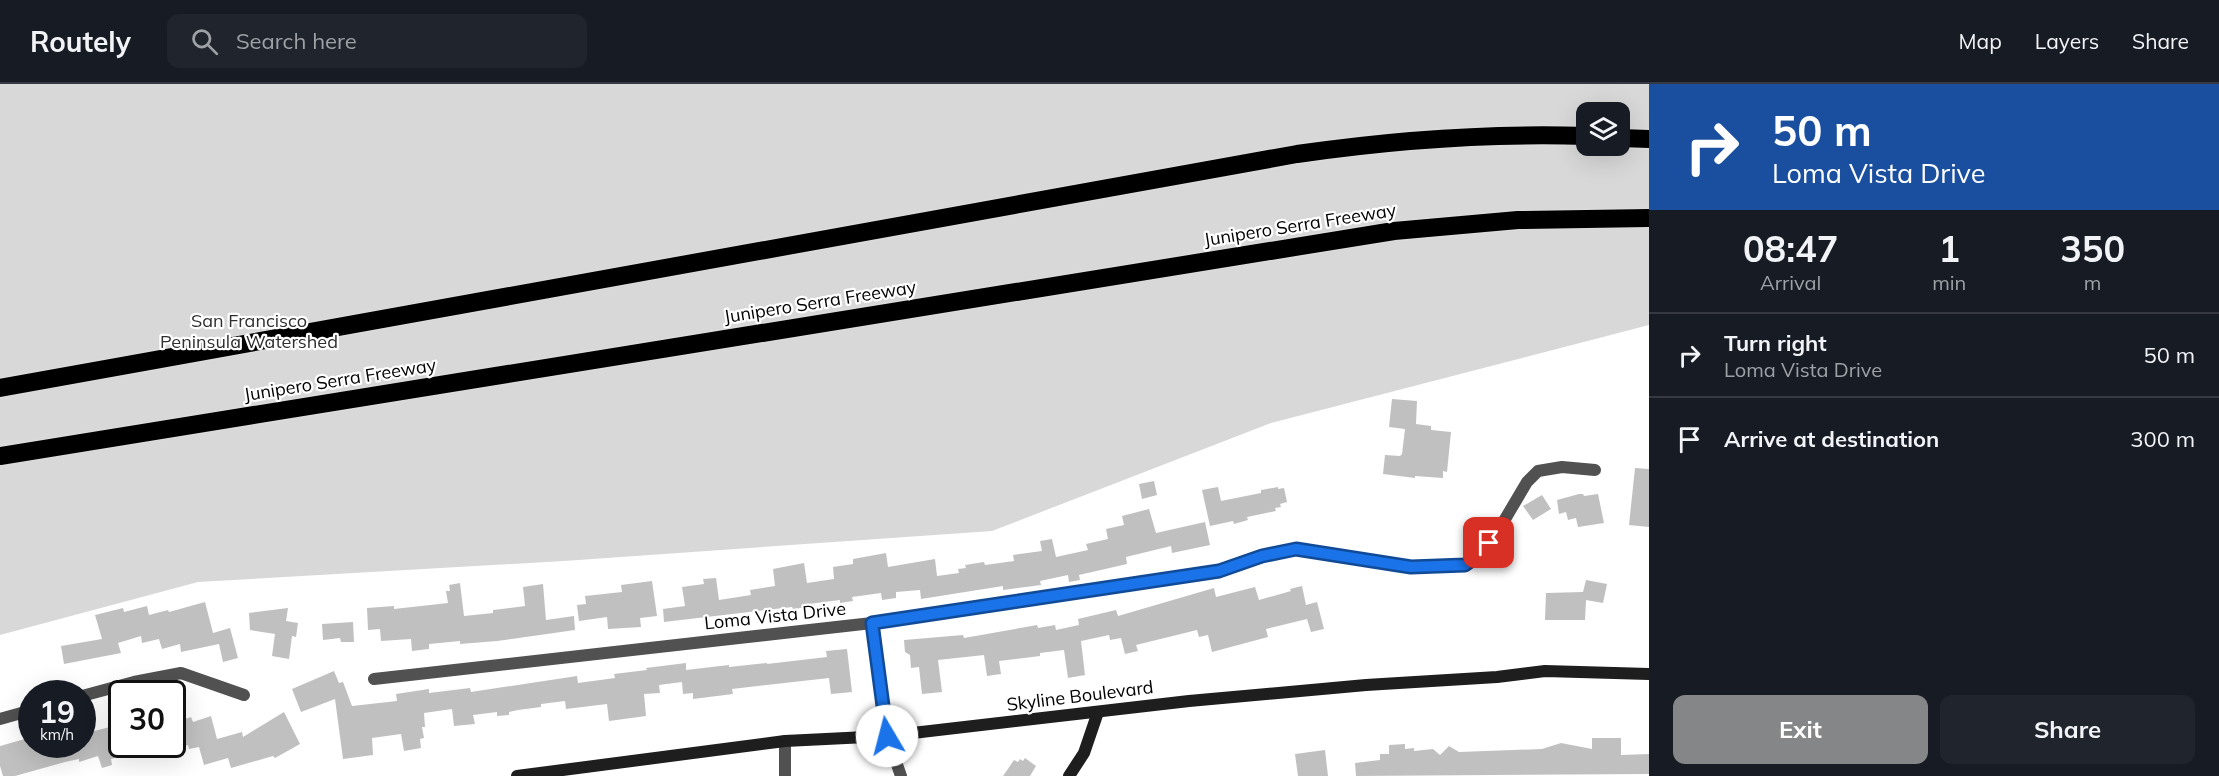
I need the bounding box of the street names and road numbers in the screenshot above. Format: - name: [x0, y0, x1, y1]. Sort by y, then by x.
- street label: Junipero Serra Freeway: [1202, 198, 1398, 251]
- street label: Junipero Serra Freeway: [722, 275, 918, 328]
- street label: Junipero Serra Freeway: [242, 353, 438, 406]
- street label: Loma Vista Drive: [703, 597, 847, 634]
- street label: Skyline Boulevard: [1005, 675, 1155, 716]

